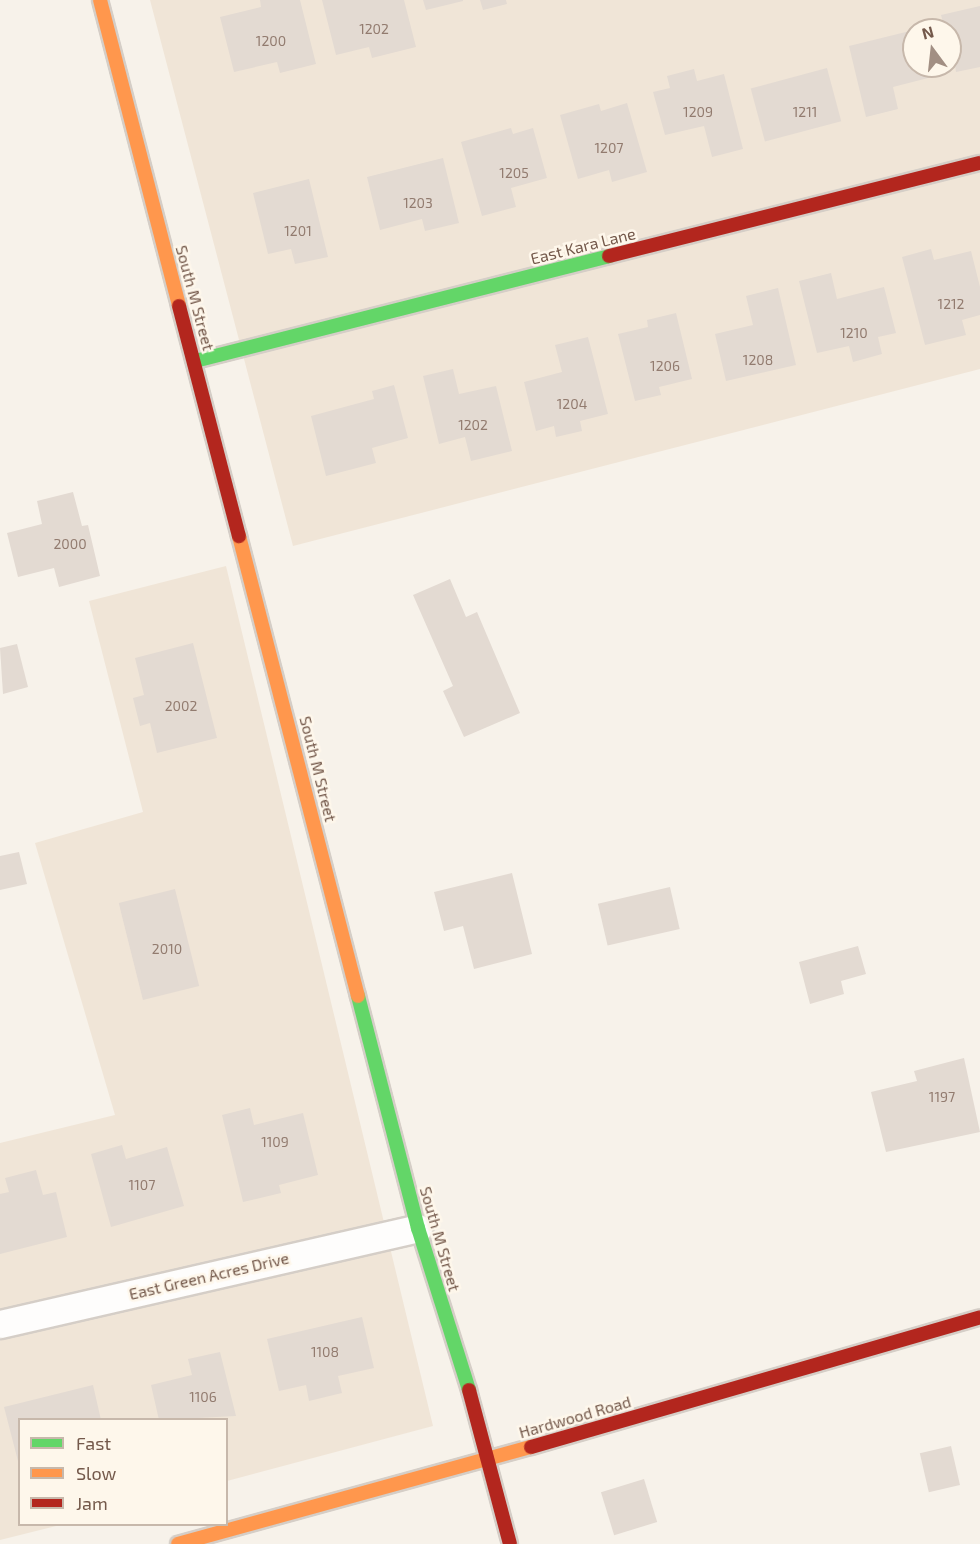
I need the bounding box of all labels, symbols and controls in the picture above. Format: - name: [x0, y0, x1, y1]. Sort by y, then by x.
- north arrow: [902, 18, 962, 78]
- house number: 1202: [359, 21, 389, 37]
- text: N: [920, 21, 936, 43]
- house number: 1200: [256, 33, 286, 49]
- house number: 1209: [683, 104, 713, 120]
- house number: 1211: [793, 104, 817, 120]
- house number: 1207: [594, 140, 624, 156]
- house number: 1205: [499, 165, 529, 181]
- house number: 1203: [403, 195, 433, 211]
- house number: 1201: [284, 223, 312, 239]
- street label: East Kara Lane: [529, 224, 637, 268]
- street label: South M Street: [172, 243, 218, 353]
- house number: 1212: [938, 296, 964, 312]
- house number: 1210: [840, 325, 868, 341]
- house number: 1208: [743, 352, 773, 368]
- house number: 1206: [650, 358, 680, 374]
- house number: 1204: [557, 396, 587, 412]
- house number: 1202: [458, 417, 488, 433]
- house number: 2000: [53, 536, 87, 552]
- house number: 2002: [165, 698, 197, 714]
- street label: South M Street: [296, 714, 340, 824]
- house number: 2010: [152, 941, 182, 957]
- house number: 1197: [929, 1089, 955, 1105]
- house number: 1109: [261, 1134, 289, 1150]
- house number: 1107: [129, 1177, 155, 1193]
- street label: South M Street: [416, 1184, 464, 1294]
- street label: East Green Acres Drive: [127, 1248, 291, 1304]
- house number: 1108: [311, 1344, 339, 1360]
- house number: 1106: [189, 1389, 217, 1405]
- street label: Hardwood Road: [517, 1392, 633, 1442]
- legend: [18, 1418, 228, 1526]
- text: Fast: [76, 1432, 111, 1454]
- text: Slow: [76, 1462, 116, 1484]
- text: Jam: [76, 1492, 108, 1514]

